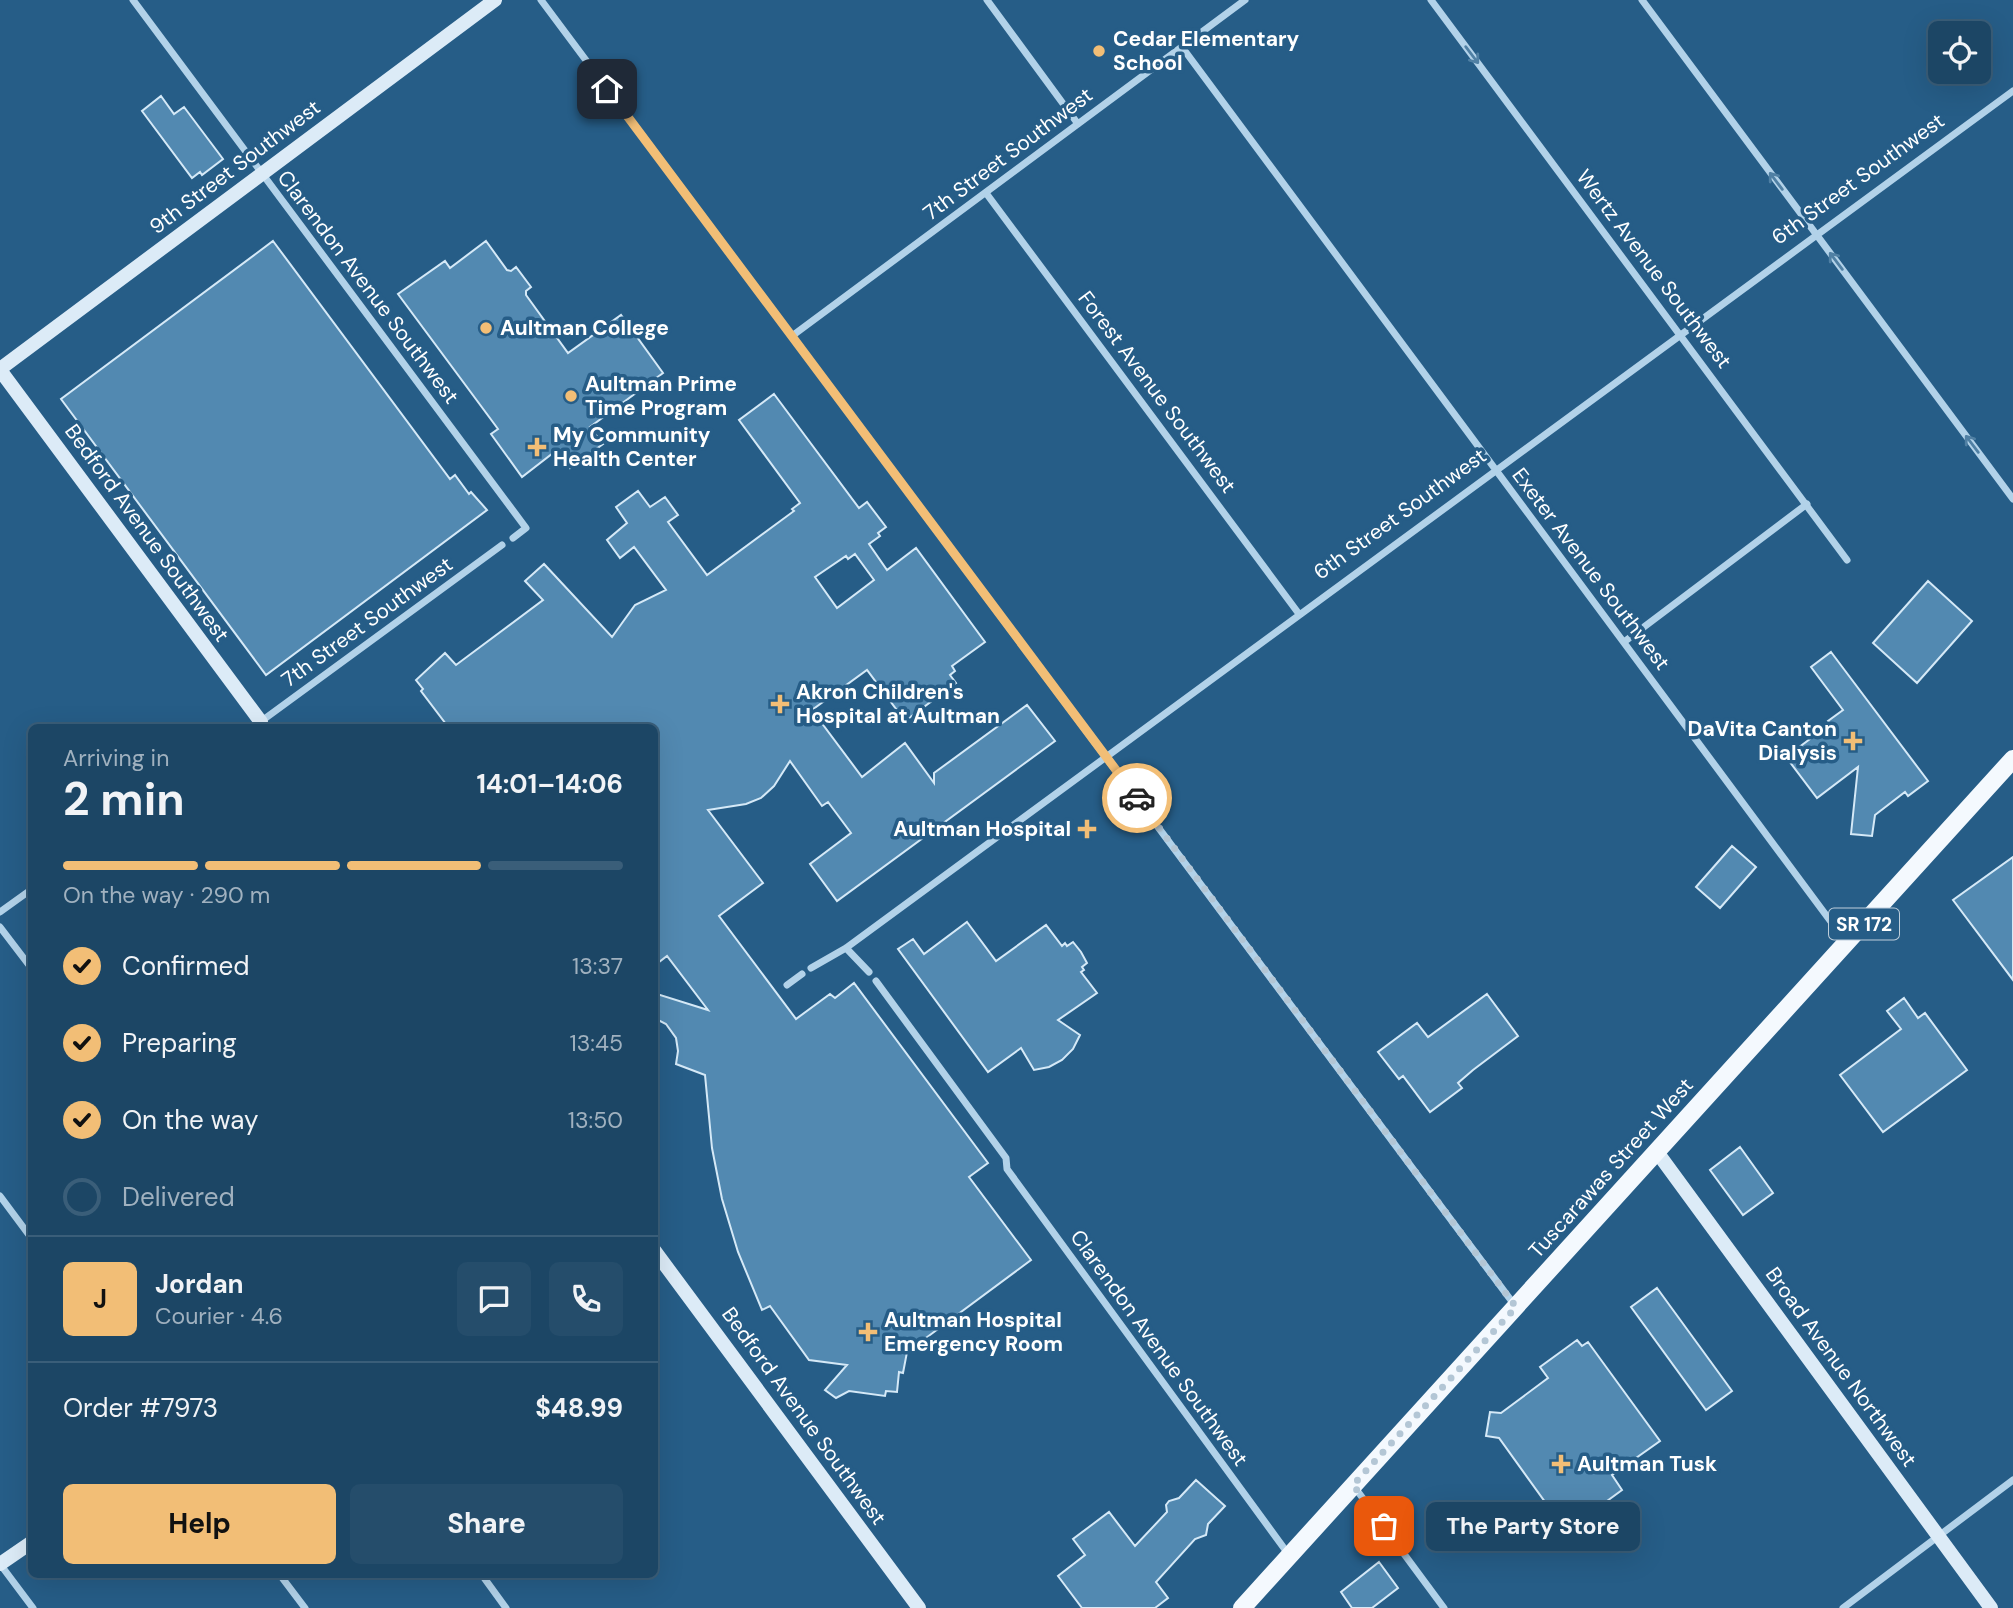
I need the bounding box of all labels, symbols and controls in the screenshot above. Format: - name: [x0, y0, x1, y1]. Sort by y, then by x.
- map controls: [1928, 21, 1991, 84]
- button: locate: [1928, 21, 1991, 84]
- place label: Cedar Elementary School: [1113, 25, 1300, 77]
- marker: Cedar Elementary School: [1091, 43, 1107, 59]
- one-way arrow: [1465, 45, 1479, 64]
- pin: [577, 59, 637, 119]
- icon: home: [588, 70, 626, 108]
- street label: 7th Street Southwest: [918, 81, 1098, 227]
- street label: 9th Street Southwest: [144, 94, 326, 240]
- street label: 6th Street Southwest: [1766, 107, 1950, 251]
- street label: Wertz Avenue Southwest: [1570, 164, 1738, 374]
- street label: Clarendon Avenue Southwest: [271, 165, 465, 409]
- one-way arrow: [1769, 171, 1784, 190]
- one-way arrow: [1829, 253, 1844, 271]
- street label: Forest Avenue Southwest: [1072, 285, 1242, 499]
- place label: Aultman College: [500, 314, 669, 342]
- marker: Aultman College: [478, 320, 494, 336]
- place label: Aultman Prime Time Program: [585, 370, 737, 422]
- marker: Aultman Prime Time Program: [563, 388, 579, 404]
- street label: Bedford Avenue Southwest: [58, 418, 236, 648]
- place label: My Community Health Center: [553, 421, 711, 473]
- one-way arrow: [1965, 435, 1980, 454]
- marker: My Community Health Center: [527, 437, 547, 457]
- street label: 6th Street Southwest: [1308, 442, 1492, 586]
- street label: Exeter Avenue Southwest: [1506, 462, 1676, 676]
- street label: 7th Street Southwest: [276, 550, 458, 694]
- place label: Akron Children's Hospital at Aultman: [796, 678, 1000, 730]
- marker: Akron Children's Hospital at Aultman: [770, 694, 790, 714]
- place label: DaVita Canton Dialysis: [1688, 715, 1837, 767]
- marker: DaVita Canton Dialysis: [1843, 731, 1863, 751]
- text: Arriving in: [63, 743, 169, 773]
- courier: [1102, 763, 1172, 833]
- text: 14:01–14:06: [476, 767, 623, 801]
- text: 2 min: [63, 769, 185, 829]
- icon: car: [1118, 779, 1156, 817]
- place label: Aultman Hospital: [893, 815, 1071, 843]
- marker: Aultman Hospital: [1077, 819, 1097, 839]
- text: On the way · 290 m: [63, 880, 270, 910]
- road number: SR 172: [1829, 908, 1899, 940]
- icon: check: [63, 947, 101, 985]
- text: Confirmed: [122, 949, 249, 983]
- text: 13:37: [572, 951, 623, 981]
- icon: check: [63, 1024, 101, 1062]
- text: Preparing: [122, 1026, 237, 1060]
- text: 13:45: [570, 1028, 623, 1058]
- street label: Tuscarawas Street West: [1522, 1072, 1700, 1264]
- icon: check: [63, 1101, 101, 1139]
- text: On the way: [122, 1103, 258, 1137]
- text: 13:50: [568, 1105, 623, 1135]
- text: Delivered: [122, 1180, 235, 1214]
- street label: Clarendon Avenue Southwest: [1064, 1224, 1254, 1472]
- street label: Broad Avenue Northwest: [1759, 1261, 1923, 1473]
- button: chat: [457, 1262, 531, 1336]
- button: phone: [549, 1262, 623, 1336]
- text: Jordan: [155, 1267, 244, 1301]
- text: J: [93, 1282, 107, 1316]
- text: Courier · 4.6: [155, 1301, 283, 1331]
- street label: Bedford Avenue Southwest: [715, 1301, 893, 1531]
- place label: Aultman Hospital Emergency Room: [884, 1306, 1063, 1358]
- marker: Aultman Hospital Emergency Room: [858, 1322, 878, 1342]
- text: Order #7973: [63, 1391, 218, 1425]
- text: $48.99: [535, 1391, 623, 1425]
- place label: Aultman Tusk: [1577, 1450, 1717, 1478]
- marker: Aultman Tusk: [1551, 1454, 1571, 1474]
- button: Help: [63, 1484, 336, 1564]
- button: Share: [350, 1484, 623, 1564]
- pin: [1354, 1496, 1414, 1556]
- callout: The Party Store: [1426, 1502, 1640, 1550]
- icon: bag: [1365, 1507, 1403, 1545]
- text: The Party Store: [1446, 1511, 1620, 1541]

